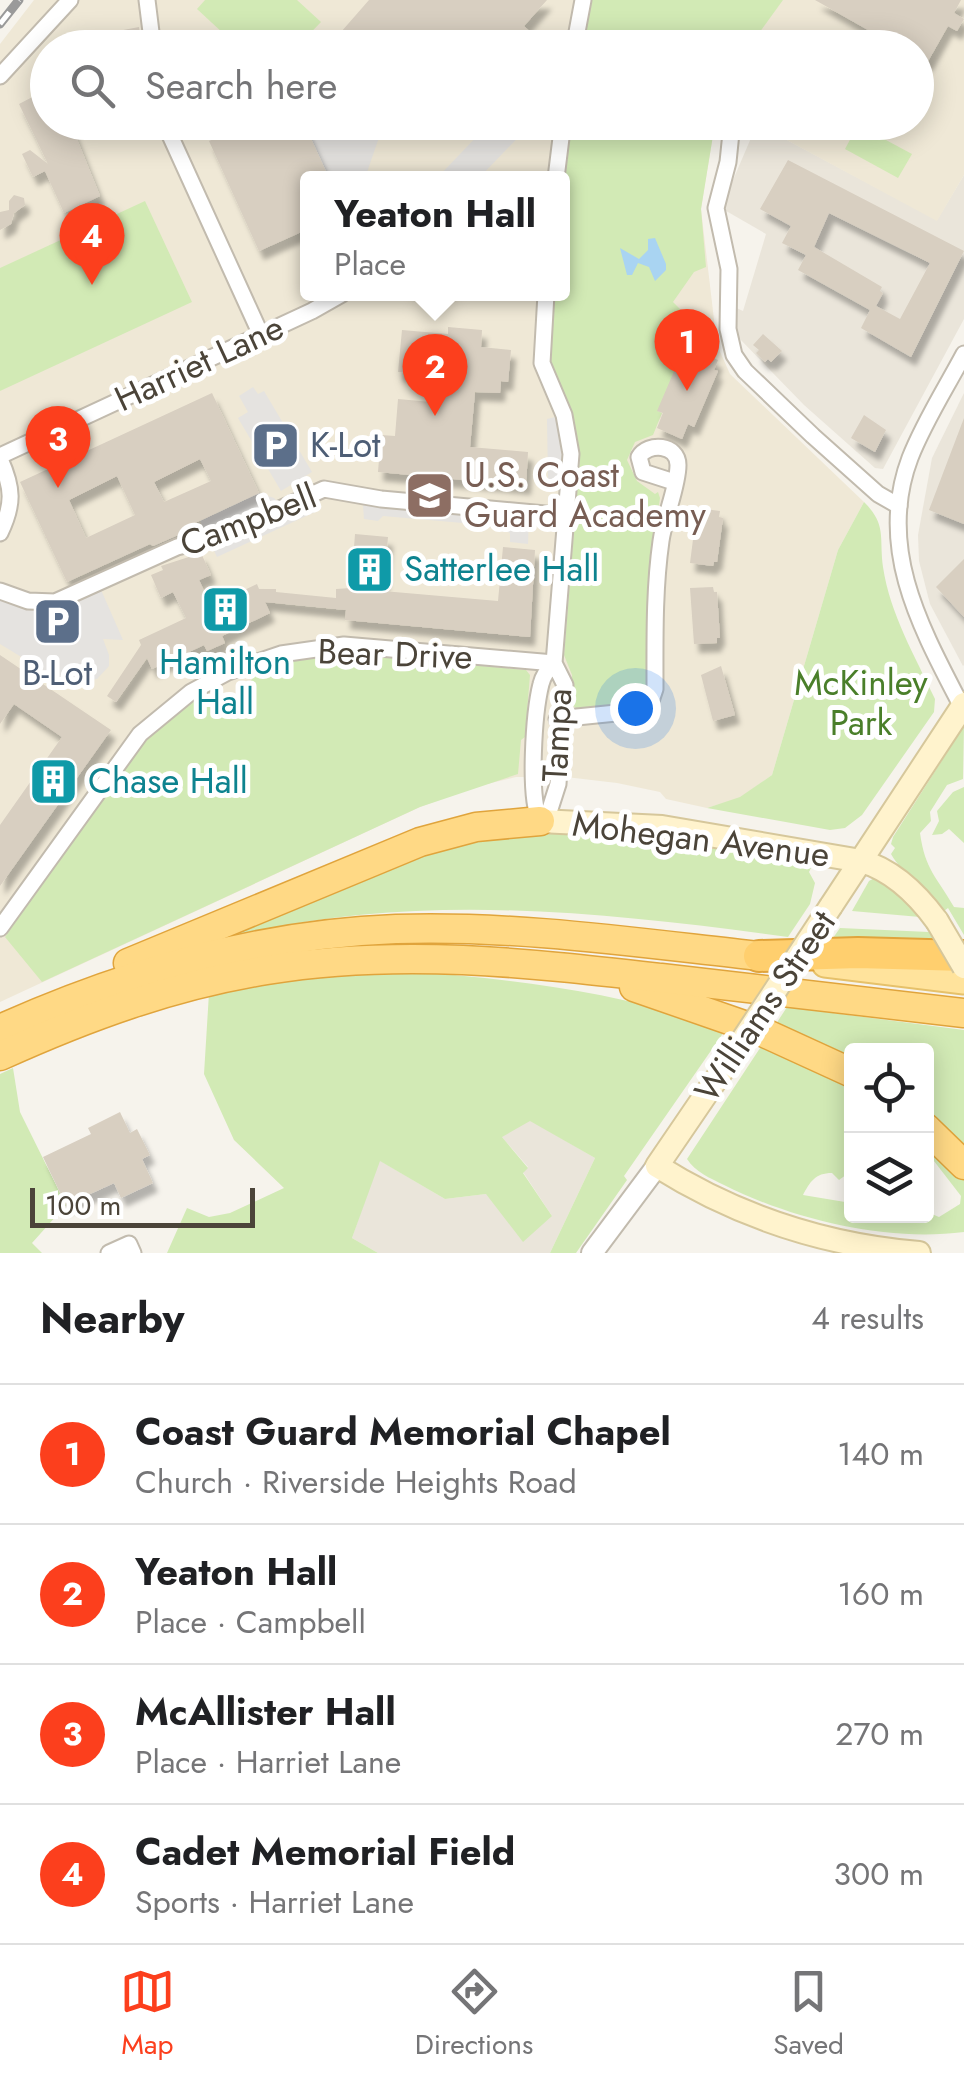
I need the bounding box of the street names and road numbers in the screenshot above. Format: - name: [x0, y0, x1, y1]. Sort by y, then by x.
- street label: Harriet Lane: [106, 302, 292, 424]
- street label: Campbell: [173, 471, 323, 569]
- street label: Bear Drive: [317, 626, 473, 682]
- street label: Tampa: [530, 687, 584, 783]
- street label: Mohegan Avenue: [570, 798, 832, 880]
- street label: Williams Street: [682, 900, 848, 1112]

